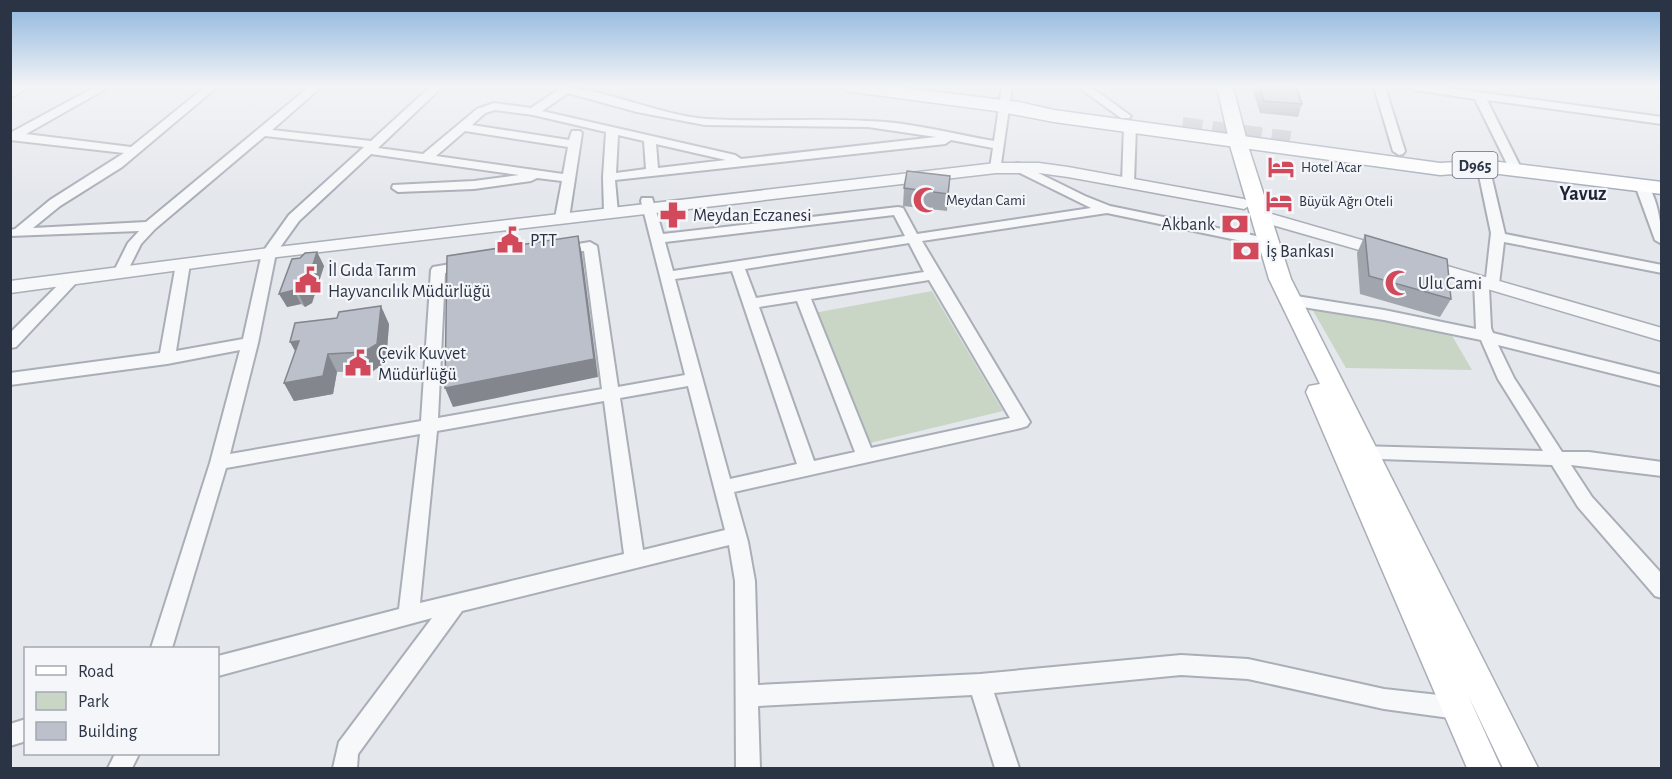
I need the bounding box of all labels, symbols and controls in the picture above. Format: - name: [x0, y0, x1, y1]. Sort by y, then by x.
- hotel icon: Hotel Acar: [1266, 152, 1296, 182]
- road number: D965: [1452, 152, 1498, 178]
- place label: Hotel Acar: [1301, 160, 1362, 175]
- district label: Yavuz: [1559, 184, 1607, 204]
- mosque icon: Meydan Cami: [911, 185, 941, 215]
- hotel icon: Büyük Ağrı Oteli: [1264, 186, 1294, 216]
- place label: Meydan Cami: [946, 193, 1026, 208]
- place label: Büyük Ağrı Oteli: [1299, 194, 1393, 209]
- pharmacy icon: Meydan Eczanesi: [658, 200, 688, 230]
- place label: Meydan Eczanesi: [693, 207, 812, 225]
- bank icon: Akbank: [1220, 209, 1250, 239]
- place label: Akbank: [1162, 216, 1216, 234]
- public building icon: PTT: [495, 225, 525, 255]
- place label: PTT: [530, 232, 557, 250]
- bank icon: İş Bankası: [1231, 236, 1261, 266]
- place label: İş Bankası: [1266, 241, 1334, 261]
- place label: İl Gıda Tarım Hayvancılık Müdürlüğü: [328, 260, 490, 301]
- public building icon: İl Gıda Tarım Hayvancılık Müdürlüğü: [293, 265, 323, 295]
- mosque icon: Ulu Cami: [1383, 268, 1413, 298]
- place label: Ulu Cami: [1418, 275, 1482, 293]
- place label: Çevik Kuvvet Müdürlüğü: [378, 345, 466, 384]
- public building icon: Çevik Kuvvet Müdürlüğü: [343, 348, 373, 378]
- legend: [24, 647, 219, 755]
- text: Road: [78, 663, 114, 681]
- text: Park: [78, 693, 110, 711]
- text: Building: [78, 723, 138, 741]

